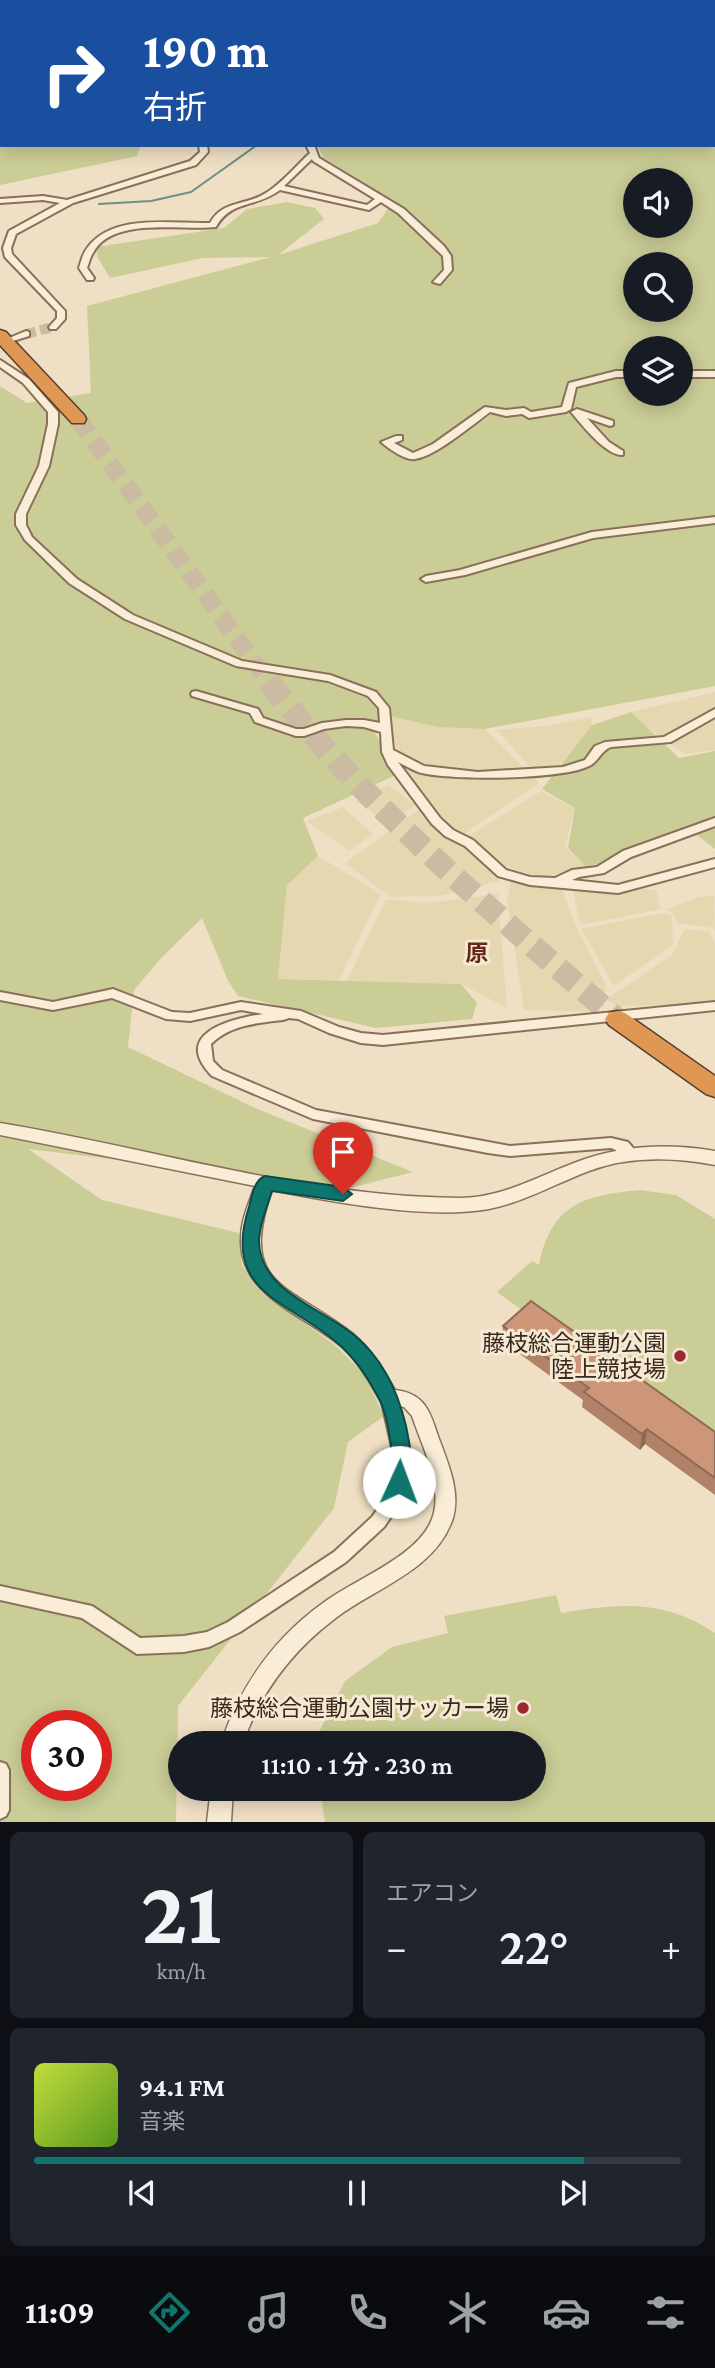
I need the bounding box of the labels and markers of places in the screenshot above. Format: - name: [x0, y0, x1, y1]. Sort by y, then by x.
- pin: [313, 1122, 373, 1194]
- place label: 藤枝総合運動公園 陸上競技場: [482, 1330, 666, 1382]
- marker: 藤枝総合運動公園 陸上競技場: [672, 1348, 688, 1364]
- place label: 藤枝総合運動公園サッカー場: [210, 1695, 509, 1721]
- marker: 藤枝総合運動公園サッカー場: [515, 1700, 531, 1716]

